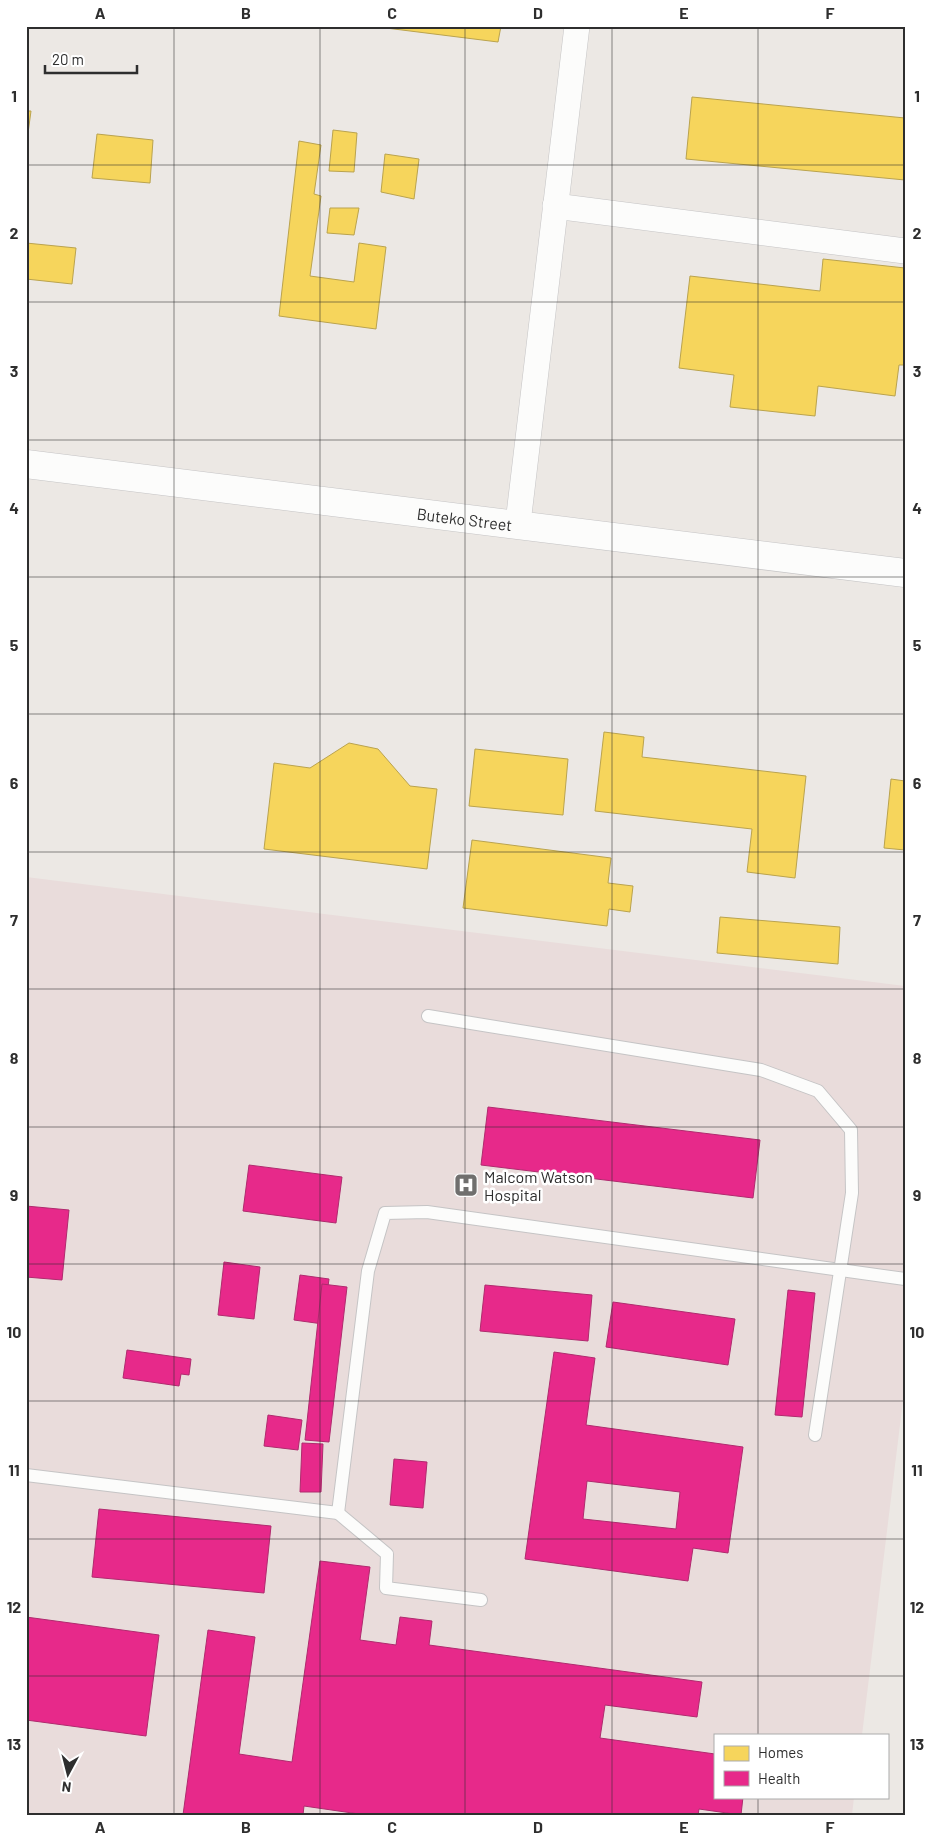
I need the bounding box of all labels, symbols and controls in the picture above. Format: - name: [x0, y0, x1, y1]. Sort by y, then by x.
- text: A: [95, 3, 106, 22]
- text: B: [241, 3, 251, 22]
- text: C: [387, 3, 397, 22]
- text: D: [533, 3, 543, 22]
- text: E: [679, 3, 689, 22]
- text: F: [826, 3, 835, 22]
- scale bar: [45, 42, 138, 74]
- text: 20 m: [52, 50, 84, 68]
- text: 1: [11, 86, 17, 105]
- text: 1: [914, 86, 920, 105]
- text: 2: [10, 223, 19, 242]
- text: 2: [913, 223, 922, 242]
- text: 3: [10, 361, 18, 380]
- text: 3: [913, 361, 921, 380]
- text: 4: [9, 498, 19, 517]
- text: 4: [912, 498, 922, 517]
- street label: Buteko Street: [416, 503, 513, 534]
- text: 5: [10, 635, 19, 654]
- text: 5: [913, 635, 922, 654]
- text: 6: [10, 773, 19, 792]
- text: 6: [913, 773, 922, 792]
- text: 7: [10, 910, 18, 929]
- text: 7: [913, 910, 921, 929]
- text: 8: [10, 1048, 19, 1067]
- text: 8: [913, 1048, 922, 1067]
- place label: Malcom Watson Hospital: [484, 1167, 593, 1204]
- hospital icon: Malcom Watson Hospital: [453, 1172, 479, 1198]
- text: 9: [10, 1185, 18, 1204]
- text: 9: [913, 1185, 921, 1204]
- text: 10: [7, 1322, 21, 1341]
- text: 10: [910, 1322, 924, 1341]
- text: 11: [8, 1460, 20, 1479]
- text: 11: [911, 1460, 923, 1479]
- text: 12: [7, 1597, 21, 1616]
- text: 12: [910, 1597, 924, 1616]
- text: 13: [7, 1734, 21, 1753]
- legend: [714, 1734, 888, 1798]
- text: 13: [910, 1734, 924, 1753]
- text: Homes: [758, 1743, 803, 1761]
- north arrow: [42, 1748, 92, 1798]
- text: Health: [758, 1769, 800, 1787]
- text: N: [61, 1778, 72, 1796]
- text: A: [95, 1817, 106, 1836]
- text: B: [241, 1817, 251, 1836]
- text: C: [387, 1817, 397, 1836]
- text: D: [533, 1817, 543, 1836]
- text: E: [679, 1817, 689, 1836]
- text: F: [826, 1817, 835, 1836]

